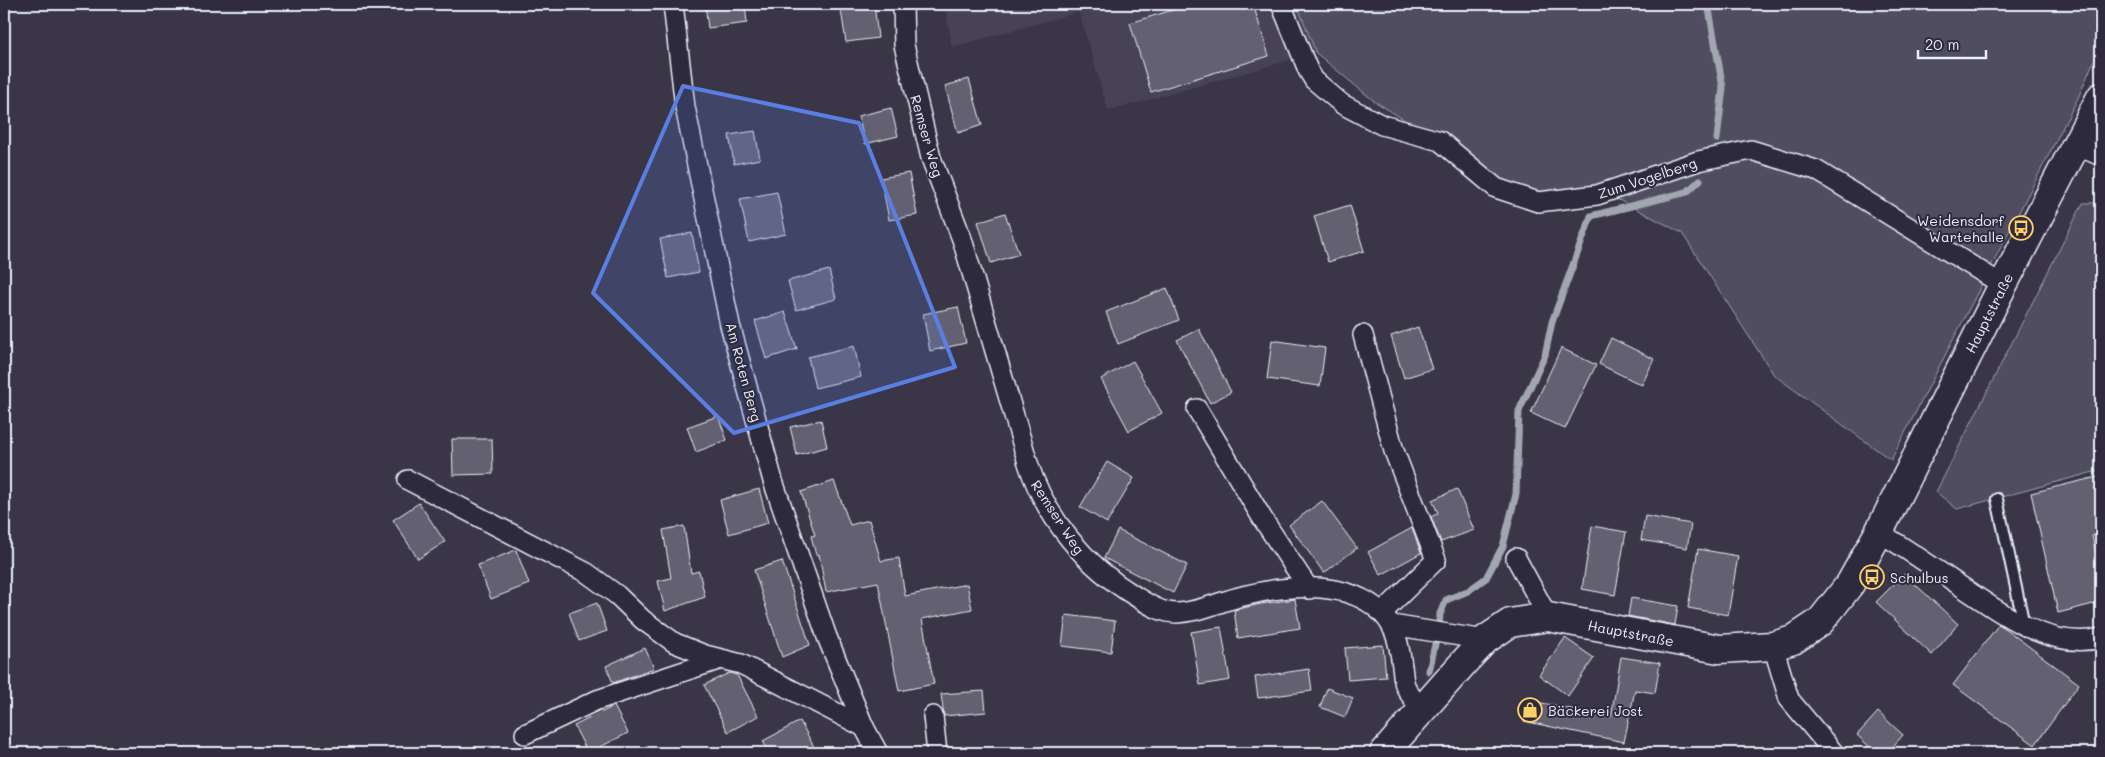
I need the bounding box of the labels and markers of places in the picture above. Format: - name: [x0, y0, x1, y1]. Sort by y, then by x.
- place label: Weidensdorf Wartehalle: [1917, 211, 2005, 246]
- bus stop icon: Weidensdorf Wartehalle: [2008, 215, 2034, 241]
- bus stop icon: Schulbus: [1859, 564, 1885, 590]
- place label: Schulbus: [1890, 568, 1949, 587]
- shop icon: Bäckerei Jost: [1517, 697, 1543, 723]
- place label: Bäckerei Jost: [1548, 701, 1643, 720]

